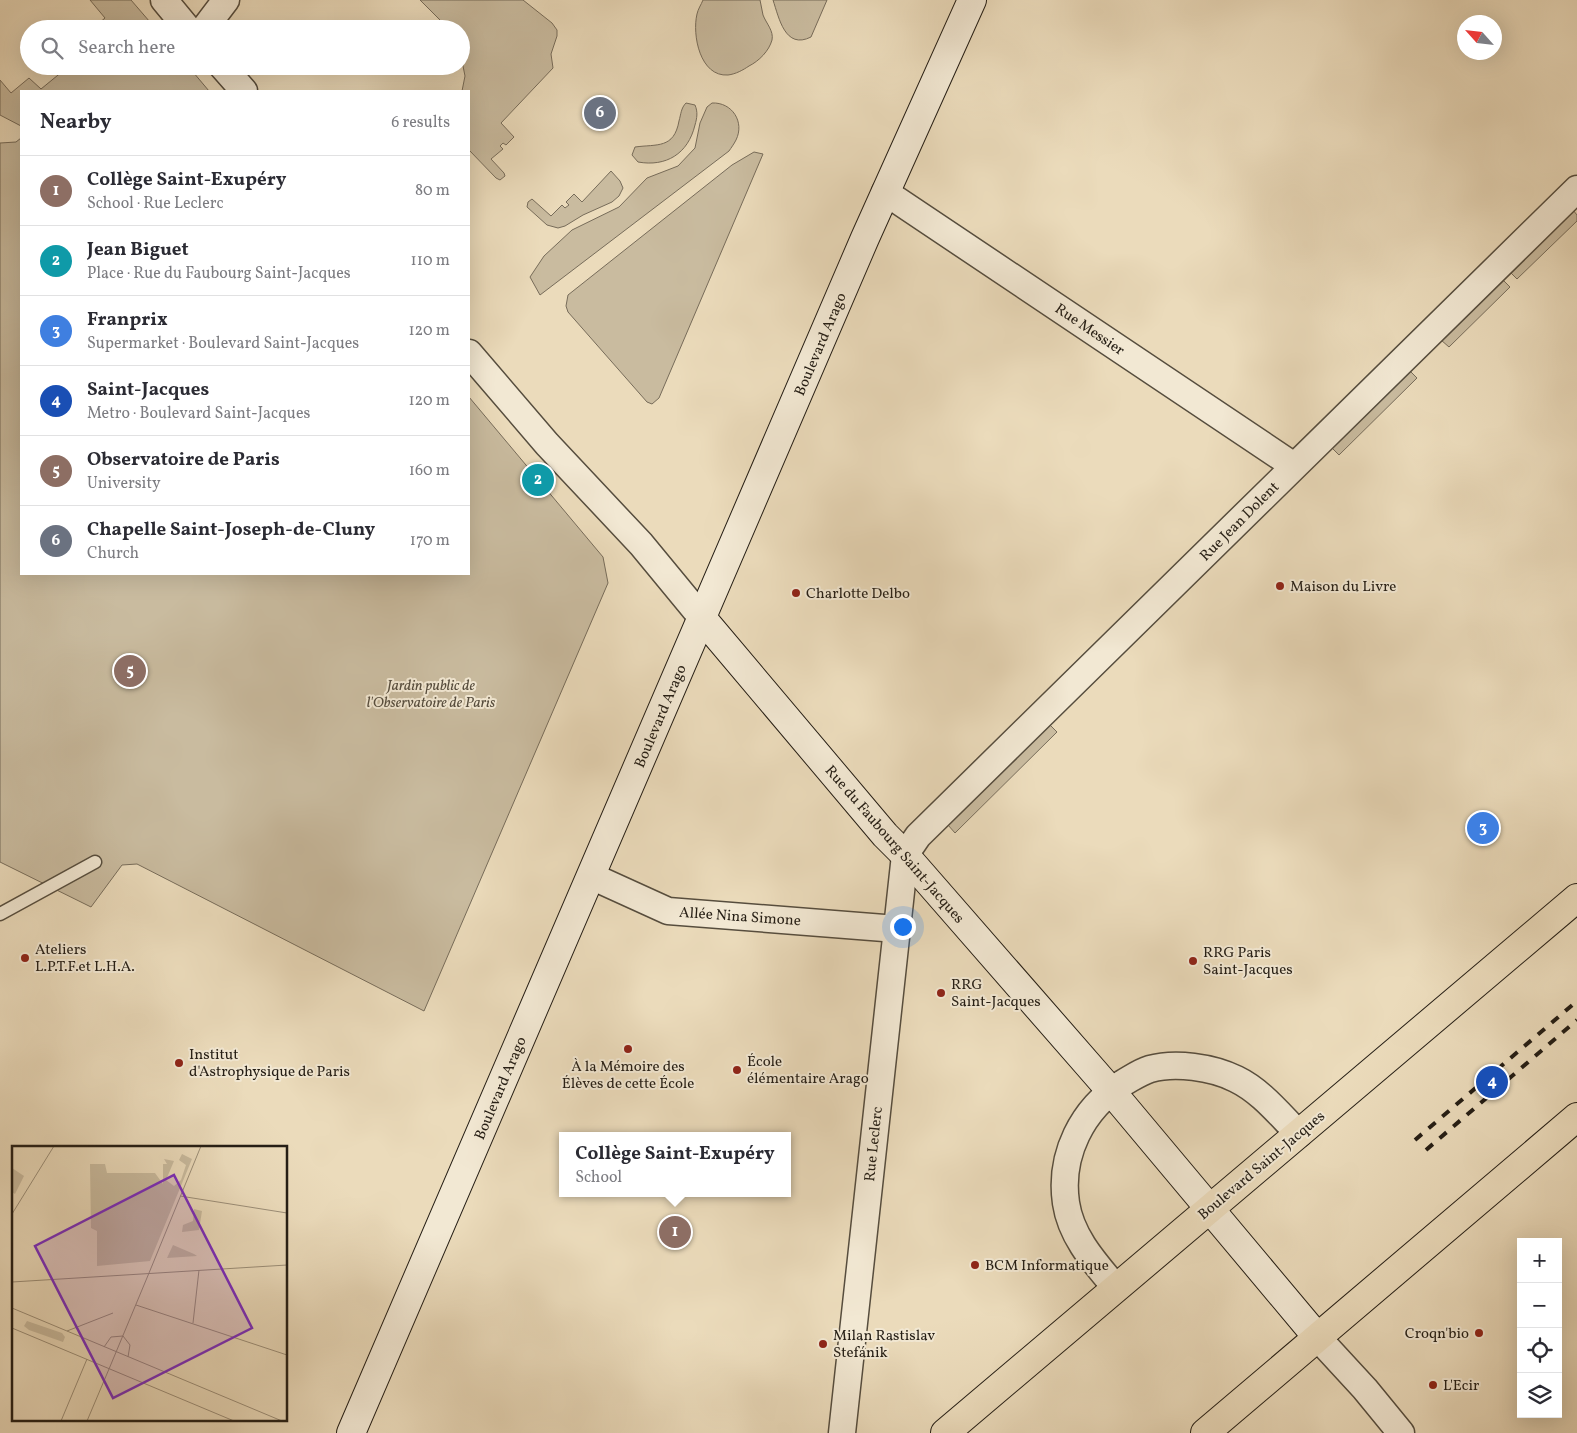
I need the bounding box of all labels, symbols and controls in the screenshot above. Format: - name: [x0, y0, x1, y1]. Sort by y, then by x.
- north arrow: [1457, 15, 1502, 60]
- search box: [20, 20, 470, 75]
- icon: search: [38, 34, 66, 62]
- text: Search here: [78, 35, 175, 61]
- pin: 6: [584, 94, 616, 132]
- text: Nearby: [40, 108, 111, 137]
- text: 6 results: [391, 112, 450, 134]
- text: Collège Saint-Exupéry: [87, 167, 286, 193]
- text: 1: [53, 180, 59, 202]
- text: 80 m: [415, 180, 450, 202]
- text: School · Rue Leclerc: [87, 193, 224, 215]
- text: Jean Biguet: [87, 237, 189, 263]
- text: 2: [52, 250, 60, 272]
- text: 110 m: [411, 250, 450, 272]
- text: Place · Rue du Faubourg Saint-Jacques: [87, 263, 351, 285]
- street label: Boulevard Arago: [790, 290, 853, 399]
- street label: Rue Messier: [1050, 299, 1128, 361]
- text: Franprix: [87, 307, 168, 333]
- text: 3: [52, 320, 60, 342]
- text: 120 m: [408, 320, 450, 342]
- text: Supermarket · Boulevard Saint-Jacques: [87, 333, 359, 355]
- text: Saint-Jacques: [87, 377, 209, 403]
- text: 4: [51, 390, 61, 412]
- text: 120 m: [408, 390, 450, 412]
- text: Metro · Boulevard Saint-Jacques: [87, 403, 310, 425]
- text: Observatoire de Paris: [87, 447, 280, 473]
- text: 5: [52, 460, 60, 482]
- text: 160 m: [409, 460, 450, 482]
- pin: 2: [522, 461, 554, 499]
- text: University: [87, 473, 161, 495]
- street label: Rue Jean Dolent: [1196, 478, 1285, 567]
- text: Chapelle Saint-Joseph-de-Cluny: [87, 517, 375, 543]
- text: 6: [52, 530, 60, 552]
- text: 170 m: [410, 530, 450, 552]
- text: Church: [87, 543, 139, 565]
- place label: Maison du Livre: [1290, 577, 1396, 598]
- marker: Maison du Livre: [1274, 580, 1286, 592]
- place label: Charlotte Delbo: [806, 584, 910, 605]
- marker: Charlotte Delbo: [790, 587, 802, 599]
- pin: 5: [114, 652, 146, 690]
- street label: Boulevard Arago: [630, 662, 693, 771]
- park label: Jardin public de l'Observatoire de Paris: [367, 676, 496, 714]
- street label: Rue du Faubourg Saint-Jacques: [819, 761, 969, 929]
- pin: 3: [1467, 809, 1499, 847]
- street label: Allée Nina Simone: [678, 903, 801, 932]
- your location: [890, 914, 916, 940]
- place label: Ateliers L.P.T.F.et L.H.A.: [35, 940, 135, 978]
- place label: RRG Paris Saint-Jacques: [1203, 943, 1293, 981]
- marker: Ateliers L.P.T.F.et L.H.A.: [19, 952, 31, 964]
- marker: RRG Paris Saint-Jacques: [1187, 955, 1199, 967]
- place label: RRG Saint-Jacques: [951, 975, 1041, 1013]
- marker: RRG Saint-Jacques: [935, 987, 947, 999]
- street label: Boulevard Arago: [470, 1034, 533, 1143]
- marker: À la Mémoire des Élèves de cette École: [622, 1043, 634, 1055]
- place label: Institut d'Astrophysique de Paris: [189, 1045, 350, 1083]
- place label: École élémentaire Arago: [747, 1052, 869, 1090]
- marker: Institut d'Astrophysique de Paris: [173, 1057, 185, 1069]
- place label: À la Mémoire des Élèves de cette École: [562, 1057, 694, 1095]
- pin: 4: [1476, 1063, 1508, 1101]
- marker: École élémentaire Arago: [731, 1064, 743, 1076]
- street label: Rue Leclerc: [860, 1105, 889, 1183]
- street label: Boulevard Saint-Jacques: [1194, 1107, 1330, 1226]
- popup: [559, 1132, 791, 1197]
- text: Collège Saint-Exupéry: [575, 1141, 775, 1167]
- inset map: [12, 1146, 288, 1420]
- text: School: [575, 1167, 622, 1189]
- pin: 1: [659, 1213, 691, 1251]
- map controls: [1517, 1238, 1562, 1418]
- button: +: [1517, 1238, 1562, 1283]
- place label: BCM Informatique: [985, 1256, 1109, 1277]
- marker: BCM Informatique: [969, 1259, 981, 1271]
- button: −: [1517, 1283, 1562, 1328]
- place label: Croqn'bio: [1405, 1324, 1469, 1345]
- place label: Milan Rastislav Stefánik: [833, 1326, 935, 1364]
- marker: Croqn'bio: [1473, 1327, 1485, 1339]
- button: locate: [1517, 1328, 1562, 1373]
- marker: Milan Rastislav Stefánik: [817, 1338, 829, 1350]
- button: layers: [1517, 1373, 1562, 1418]
- place label: L'Ecir: [1443, 1376, 1479, 1397]
- marker: L'Ecir: [1427, 1379, 1439, 1391]

